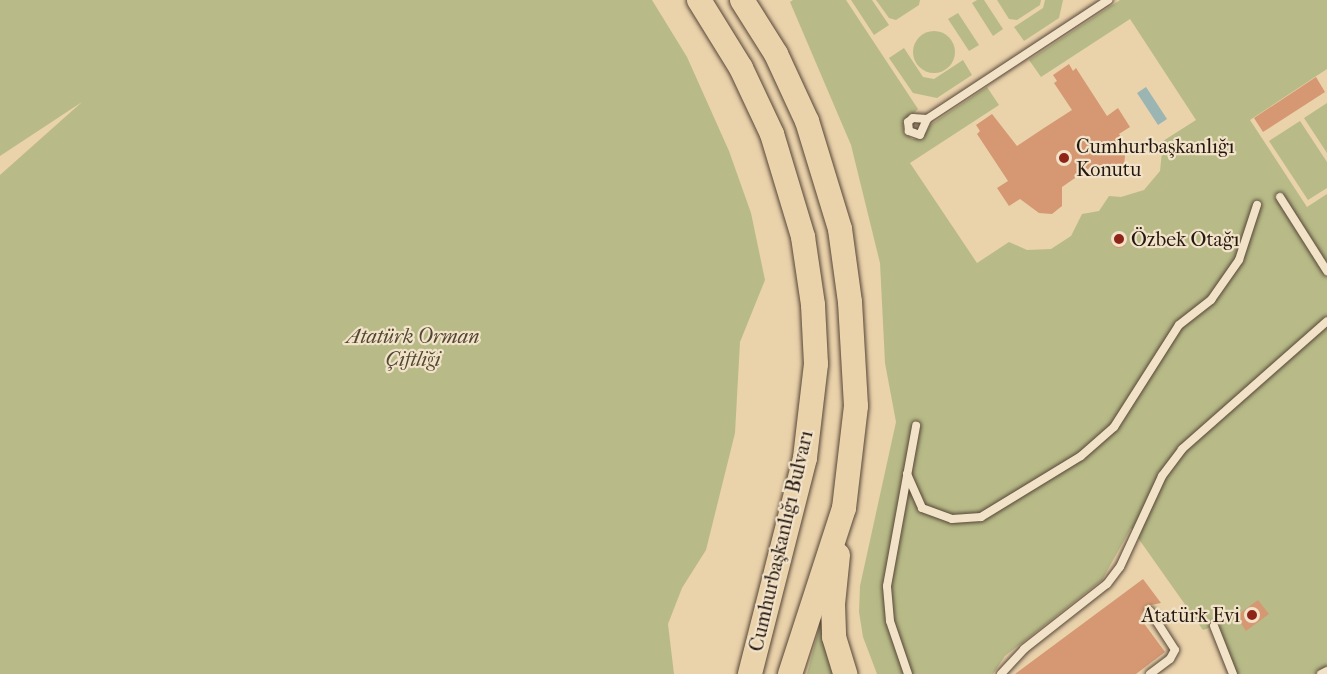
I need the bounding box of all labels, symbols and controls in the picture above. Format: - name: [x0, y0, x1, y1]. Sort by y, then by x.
- place label: Cumhurbaşkanlığı Konutu: [1076, 134, 1234, 181]
- marker: Cumhurbaşkanlığı Konutu: [1057, 151, 1071, 165]
- place label: Özbek Otağı: [1131, 227, 1239, 251]
- marker: Özbek Otağı: [1112, 232, 1126, 246]
- park label: Atatürk Orman Çiftliği: [347, 324, 479, 371]
- street label: Cumhurbaşkanlığı Bulvarı: [744, 428, 818, 654]
- place label: Atatürk Evi: [1142, 603, 1240, 627]
- marker: Atatürk Evi: [1245, 608, 1259, 622]

